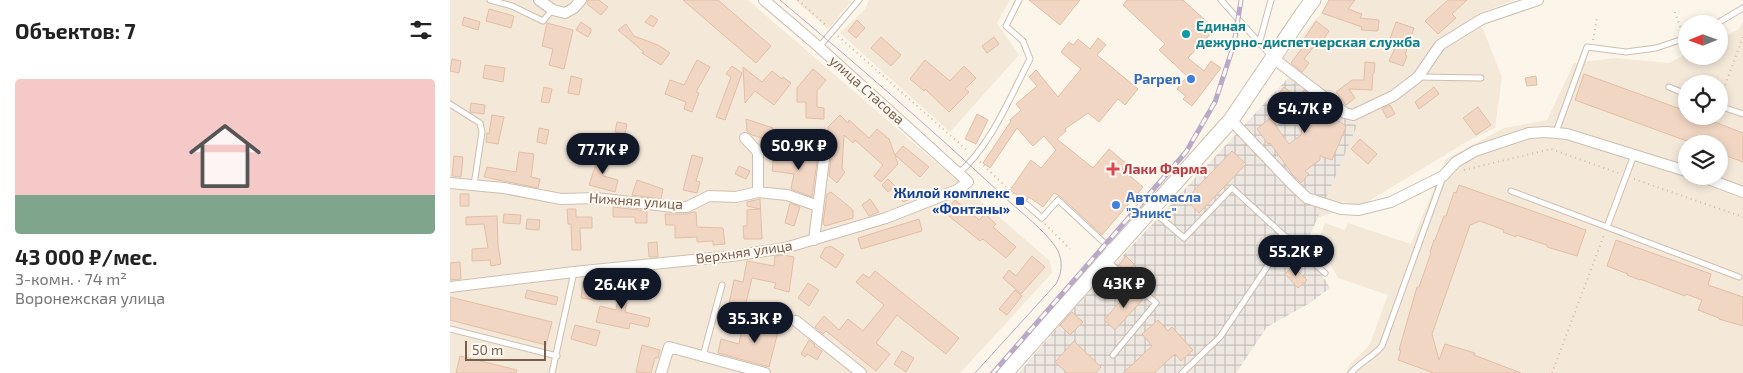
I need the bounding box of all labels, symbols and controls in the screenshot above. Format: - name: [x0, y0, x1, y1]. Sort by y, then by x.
- north arrow: [1678, 15, 1728, 65]
- map controls: [1678, 15, 1728, 185]
- icon: filters: [407, 16, 435, 44]
- place label: Единая дежурно-диспетчерская служба: [1196, 17, 1420, 50]
- text: Объектов: 7: [15, 18, 136, 43]
- marker: Единая дежурно-диспетчерская служба: [1180, 28, 1192, 40]
- street label: улица Стасова: [826, 52, 908, 128]
- place label: Parpen: [1134, 70, 1181, 87]
- marker: Parpen: [1185, 73, 1197, 85]
- button: locate: [1678, 75, 1728, 125]
- pin: 54.7K ₽: [1259, 92, 1351, 134]
- text: 54.7K ₽: [1278, 98, 1332, 117]
- icon: home: [180, 111, 270, 201]
- pin: 50.9K ₽: [753, 128, 845, 171]
- pin: 77.7K ₽: [557, 132, 649, 175]
- text: 50.9K ₽: [771, 135, 827, 154]
- button: layers: [1678, 135, 1728, 185]
- text: 77.7K ₽: [578, 139, 628, 158]
- place label: Лаки Фарма: [1123, 160, 1207, 177]
- marker: Лаки Фарма: [1107, 163, 1119, 175]
- place label: Жилой комплекс «Фонтаны»: [894, 184, 1010, 217]
- place label: Автомасла "Эникс": [1126, 188, 1201, 221]
- street label: Нижняя улица: [588, 189, 684, 212]
- marker: Жилой комплекс «Фонтаны»: [1014, 195, 1026, 207]
- marker: Автомасла "Эникс": [1110, 199, 1122, 211]
- pin: 55.2K ₽: [1250, 234, 1342, 277]
- street label: Верхняя улица: [695, 236, 793, 267]
- text: 55.2K ₽: [1269, 241, 1323, 260]
- text: 43 000 ₽/мес.: [15, 244, 157, 269]
- pin: 43K ₽: [1089, 266, 1159, 309]
- pin: 26.4K ₽: [576, 268, 668, 310]
- text: 3-комн. · 74 m²: [15, 269, 127, 288]
- text: 43K ₽: [1103, 273, 1145, 292]
- text: 26.4K ₽: [594, 274, 650, 293]
- text: Воронежская улица: [15, 288, 165, 307]
- pin: 35.3K ₽: [709, 302, 801, 344]
- text: 35.3K ₽: [728, 308, 782, 327]
- scale bar: [465, 338, 546, 361]
- text: 50 m: [472, 341, 503, 358]

